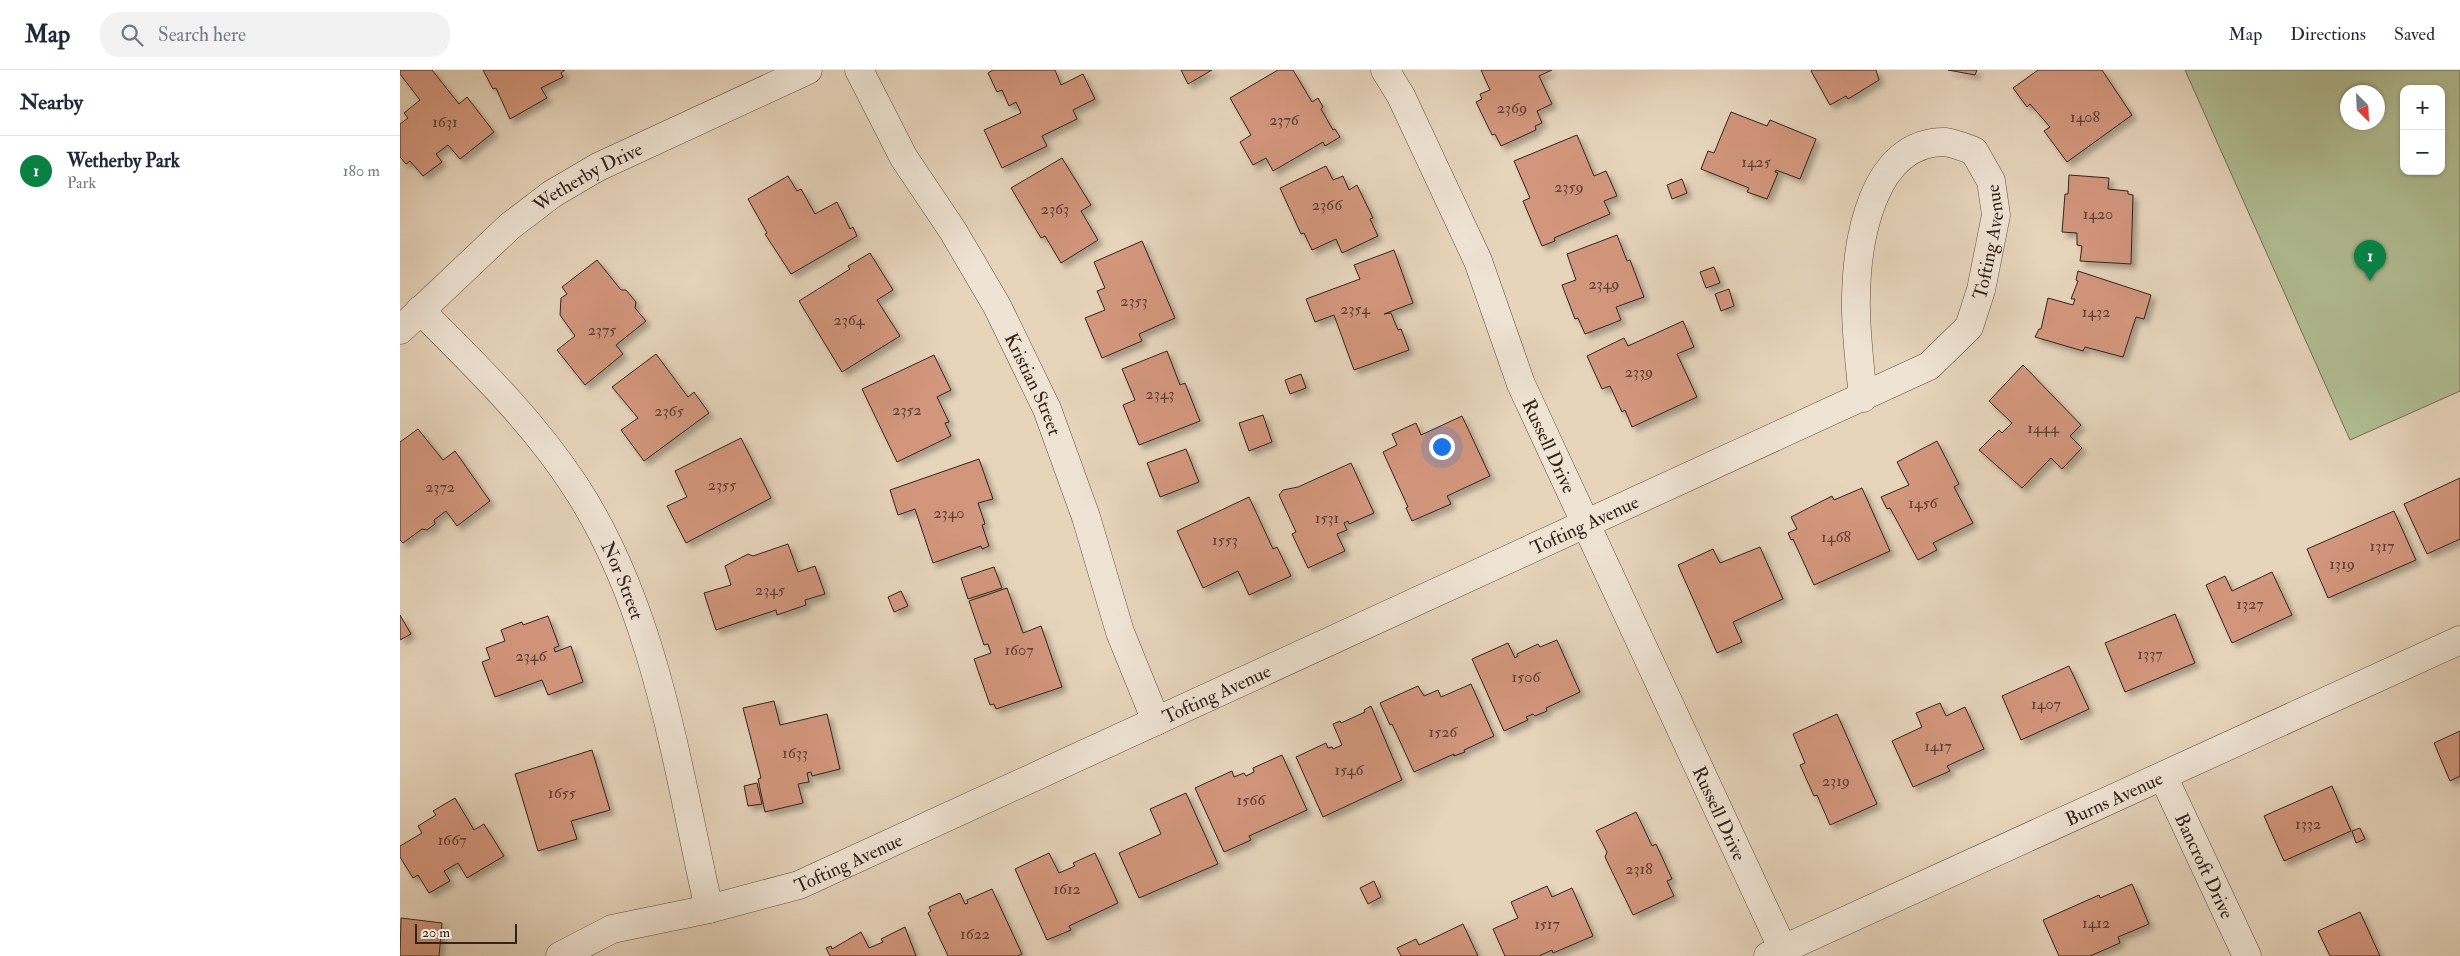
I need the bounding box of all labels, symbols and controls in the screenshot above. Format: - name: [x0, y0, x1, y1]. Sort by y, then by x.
- search box: [100, 12, 450, 57]
- text: Map: [25, 19, 70, 50]
- icon: search: [118, 21, 146, 49]
- text: Search here: [158, 23, 246, 47]
- text: Map: [2229, 23, 2262, 46]
- text: Directions: [2290, 23, 2366, 46]
- text: Saved: [2394, 23, 2435, 46]
- north arrow: [2340, 85, 2385, 130]
- map controls: [2400, 85, 2445, 175]
- button: +: [2400, 85, 2445, 130]
- text: Nearby: [20, 89, 83, 116]
- house number: 2369: [1497, 98, 1527, 118]
- house number: 1408: [2070, 107, 2101, 127]
- house number: 2376: [1269, 110, 1300, 130]
- house number: 1631: [432, 112, 458, 132]
- button: −: [2400, 130, 2445, 175]
- street label: Wetherby Drive: [528, 137, 647, 218]
- text: Wetherby Park: [67, 149, 180, 173]
- house number: 1425: [1741, 152, 1771, 172]
- text: 1: [33, 161, 39, 181]
- text: 180 m: [343, 161, 380, 181]
- text: Park: [67, 173, 96, 193]
- house number: 2359: [1554, 177, 1584, 197]
- street label: Tofting Avenue: [1968, 183, 2009, 303]
- house number: 2366: [1312, 195, 1343, 215]
- house number: 2363: [1041, 199, 1069, 219]
- house number: 1420: [2083, 204, 2113, 224]
- pin: 1: [2354, 240, 2386, 281]
- house number: 2349: [1588, 274, 1620, 294]
- house number: 2353: [1120, 291, 1148, 311]
- house number: 2354: [1340, 299, 1371, 319]
- house number: 1432: [2082, 302, 2110, 322]
- house number: 2364: [834, 310, 866, 330]
- house number: 2375: [588, 320, 616, 340]
- street label: Kristian Street: [999, 329, 1067, 439]
- house number: 2339: [1625, 362, 1653, 382]
- house number: 2343: [1146, 384, 1174, 404]
- street label: Russell Drive: [1516, 395, 1581, 497]
- house number: 2352: [892, 400, 922, 420]
- house number: 2365: [654, 401, 684, 421]
- house number: 1444: [2027, 418, 2060, 438]
- your location: [1429, 434, 1455, 460]
- house number: 2355: [708, 475, 736, 495]
- house number: 2372: [425, 477, 455, 497]
- street label: Tofting Avenue: [1527, 490, 1643, 560]
- house number: 1456: [1908, 493, 1939, 513]
- house number: 2340: [933, 503, 965, 523]
- house number: 1531: [1315, 508, 1339, 528]
- house number: 1468: [1821, 527, 1851, 547]
- house number: 1553: [1212, 530, 1238, 550]
- house number: 1317: [2370, 536, 2395, 556]
- street label: Nor Street: [595, 537, 649, 623]
- house number: 1319: [2329, 554, 2355, 574]
- house number: 2345: [755, 580, 785, 600]
- house number: 1327: [2236, 594, 2264, 614]
- house number: 1607: [1004, 640, 1034, 660]
- house number: 1337: [2137, 644, 2163, 664]
- house number: 2346: [516, 646, 547, 666]
- street label: Tofting Avenue: [1159, 659, 1275, 729]
- house number: 1506: [1512, 667, 1541, 687]
- house number: 1407: [2031, 694, 2062, 714]
- house number: 1526: [1429, 722, 1458, 742]
- house number: 1417: [1924, 736, 1952, 756]
- house number: 1633: [782, 743, 808, 763]
- house number: 1546: [1335, 760, 1364, 780]
- street label: Russell Drive: [1687, 763, 1751, 865]
- street label: Burns Avenue: [2061, 766, 2167, 832]
- house number: 2319: [1822, 771, 1850, 791]
- house number: 1655: [548, 783, 576, 803]
- house number: 1566: [1237, 790, 1266, 810]
- street label: Bancroft Drive: [2169, 810, 2239, 923]
- house number: 1332: [2295, 814, 2321, 834]
- street label: Tofting Avenue: [791, 828, 907, 898]
- house number: 1667: [437, 830, 467, 850]
- house number: 2318: [1625, 859, 1653, 879]
- house number: 1612: [1053, 879, 1081, 899]
- house number: 1412: [2082, 913, 2110, 933]
- house number: 1517: [1534, 914, 1561, 934]
- scale bar: [415, 921, 518, 944]
- text: 20 m: [422, 924, 450, 941]
- house number: 1622: [960, 924, 990, 944]

